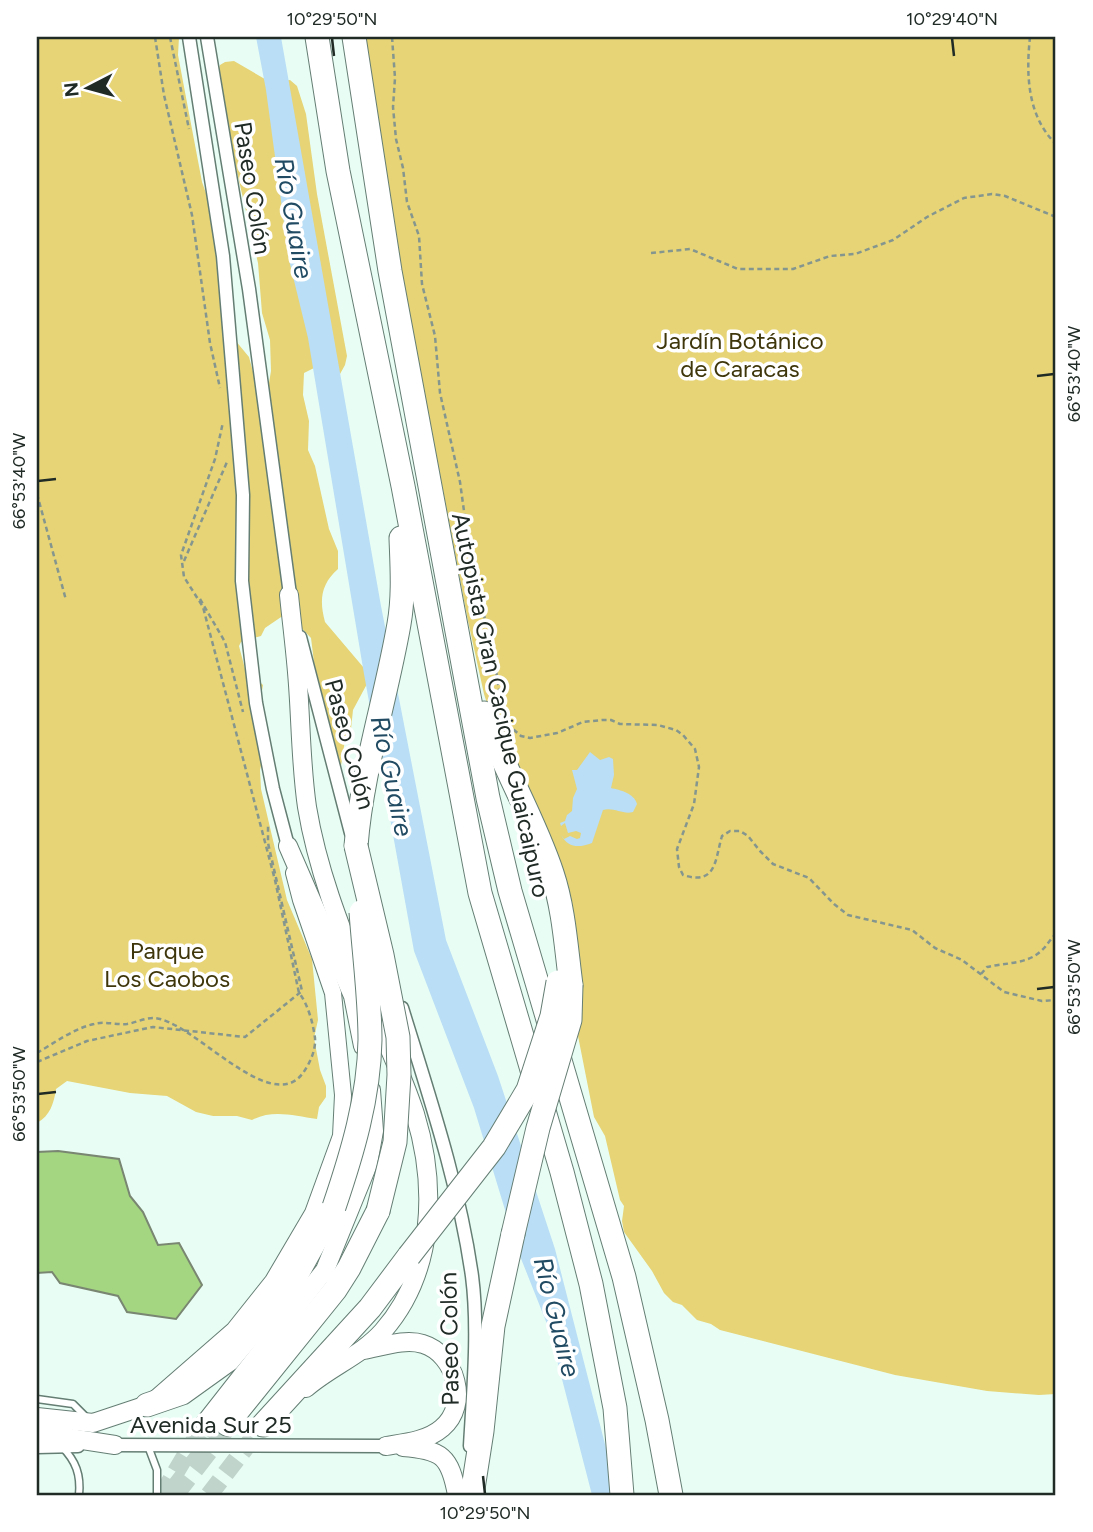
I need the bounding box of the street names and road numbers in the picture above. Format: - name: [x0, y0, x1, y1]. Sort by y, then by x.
- street label: Paseo Colón: [228, 120, 278, 256]
- street label: Autopista Gran Cacique Guaicaipuro: [446, 510, 556, 900]
- street label: Paseo Colón: [319, 676, 381, 812]
- street label: Paseo Colón: [433, 1272, 465, 1406]
- street label: Avenida Sur 25: [130, 1410, 292, 1439]

